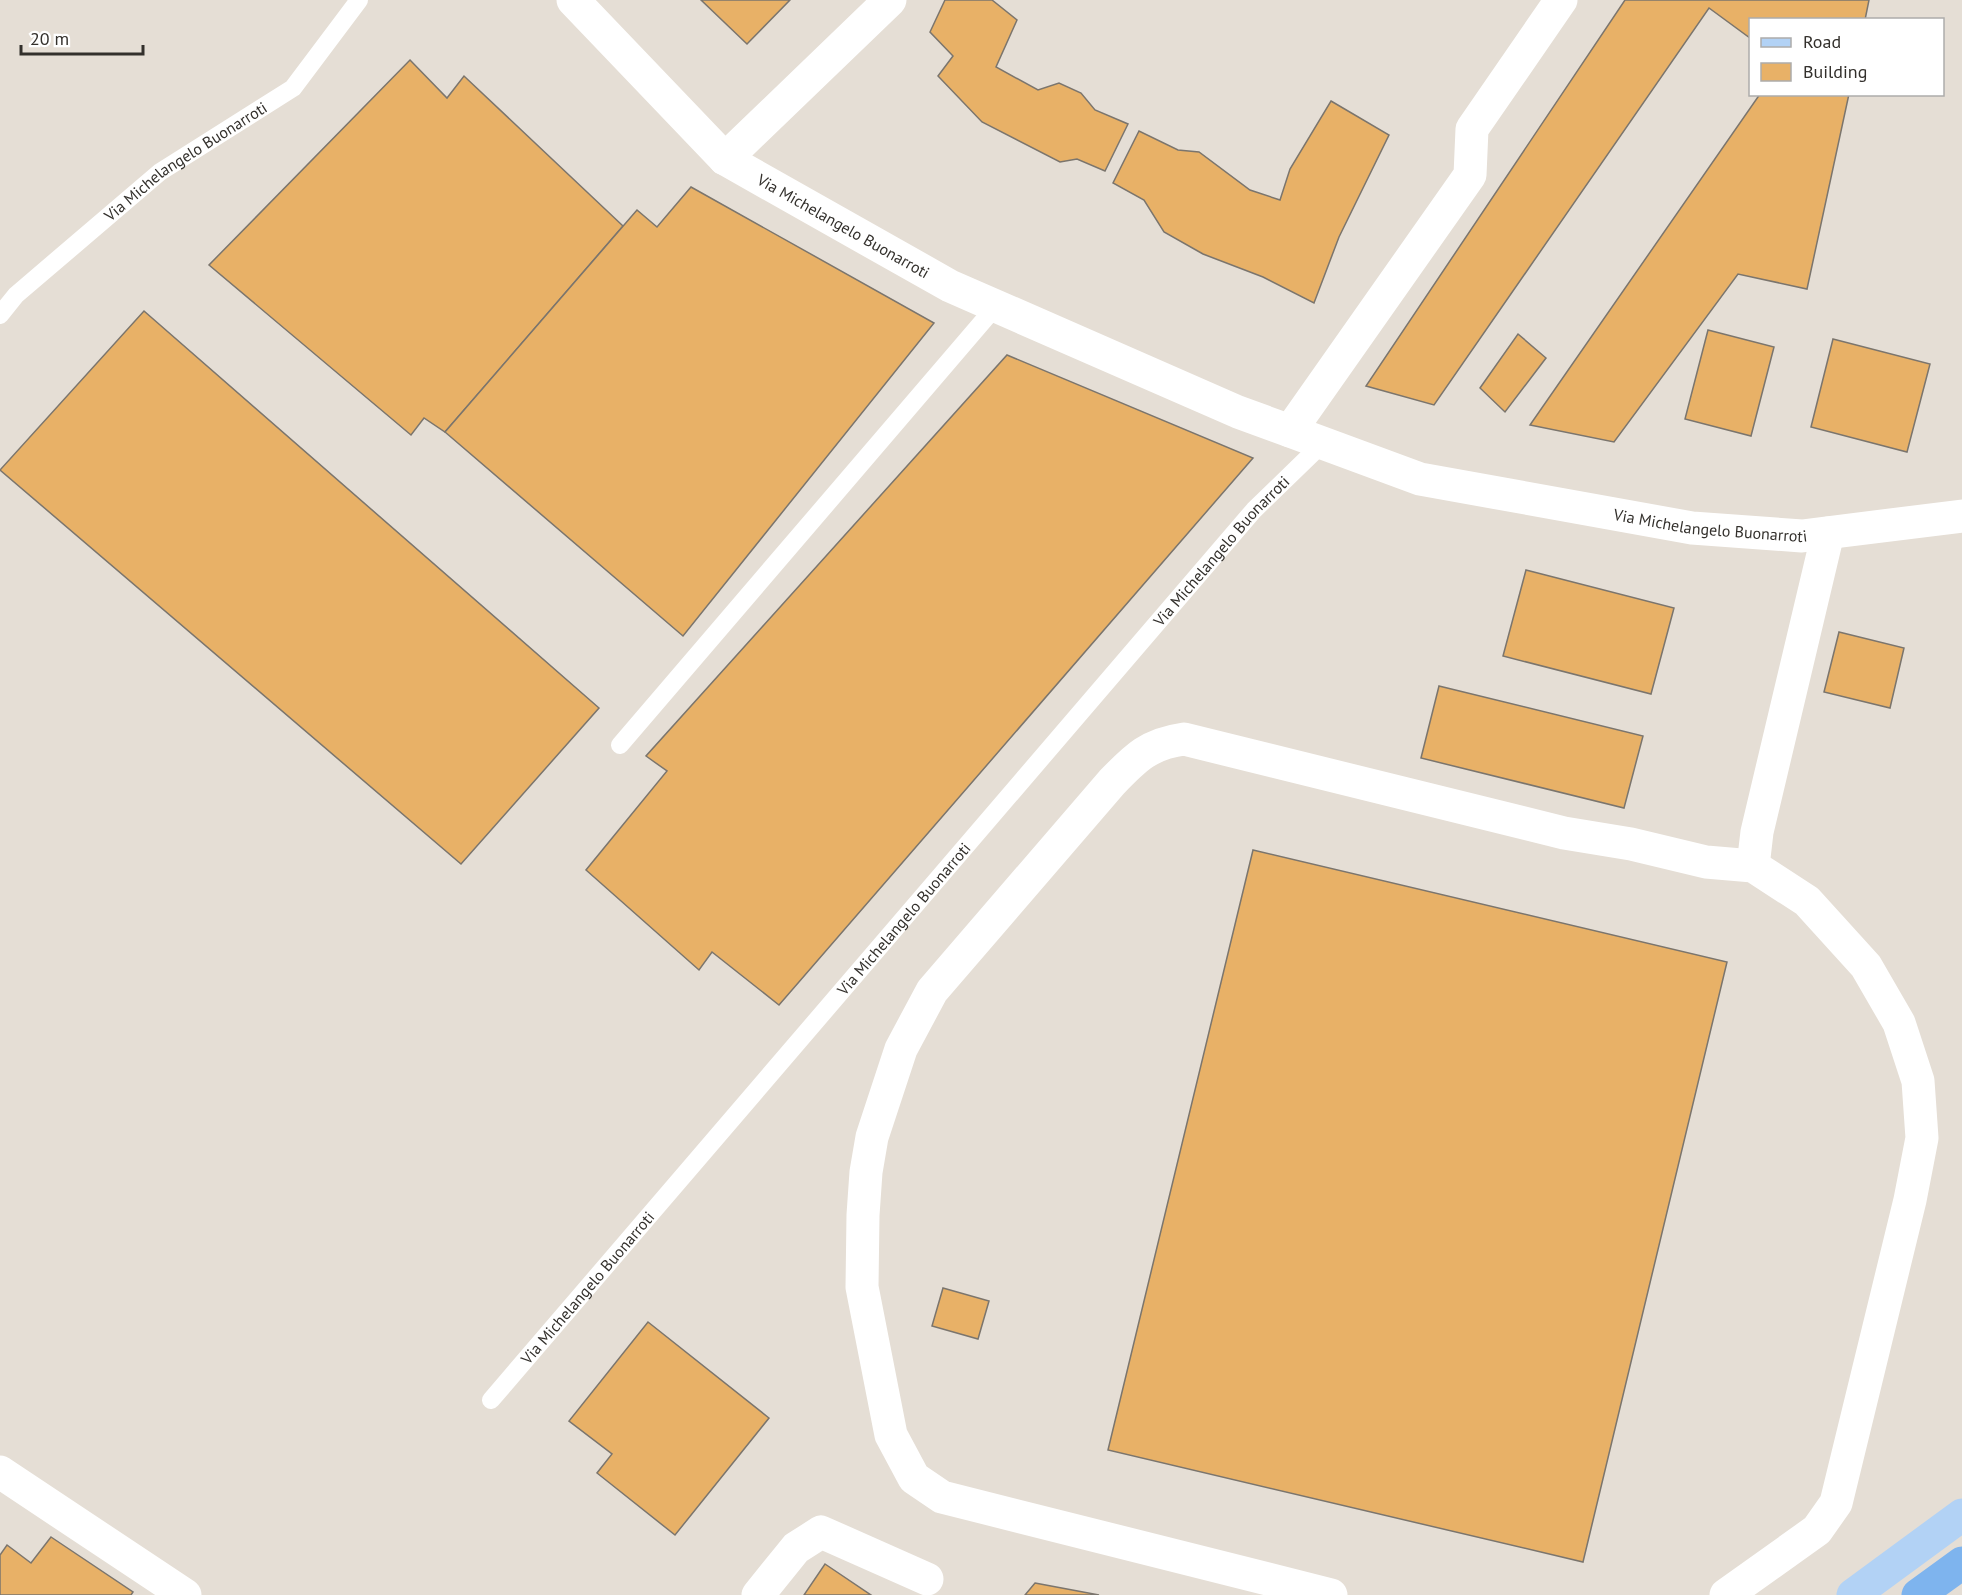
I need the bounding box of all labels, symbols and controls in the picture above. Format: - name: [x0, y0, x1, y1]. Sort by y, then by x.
- scale bar: [21, 18, 142, 56]
- legend: [1749, 18, 1944, 96]
- text: 20 m: [30, 27, 69, 50]
- text: Road: [1803, 30, 1841, 53]
- text: Building: [1803, 60, 1867, 83]
- street label: Via Michelangelo Buonarroti: [99, 97, 271, 226]
- street label: Via Michelangelo Buonarroti: [753, 169, 933, 282]
- street label: Via Michelangelo Buonarroti: [1148, 471, 1293, 631]
- street label: Via Michelangelo Buonarroti: [1611, 504, 1808, 546]
- street label: Via Michelangelo Buonarroti: [832, 838, 975, 1000]
- street label: Via Michelangelo Buonarroti: [516, 1207, 658, 1369]

